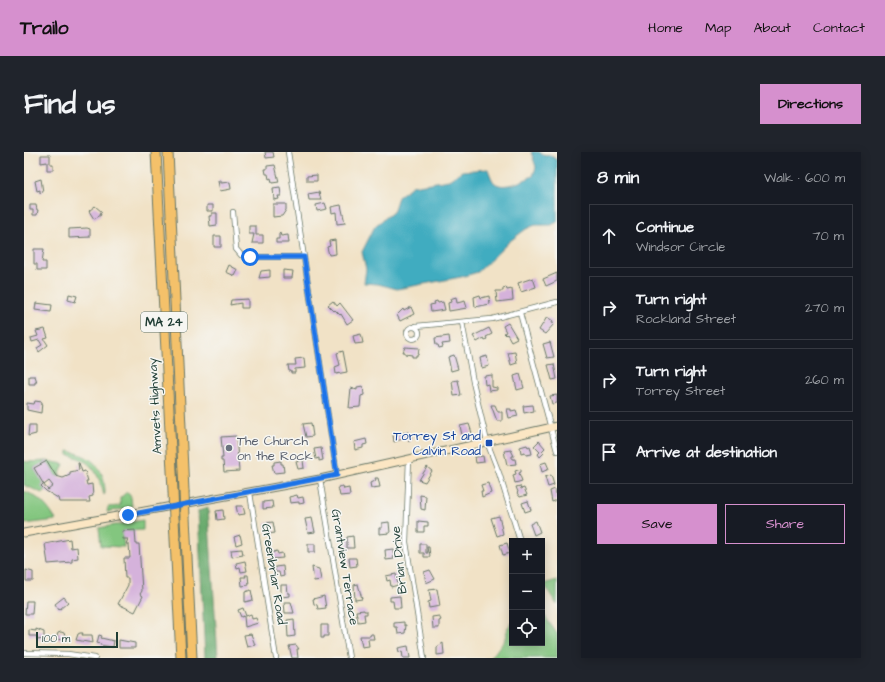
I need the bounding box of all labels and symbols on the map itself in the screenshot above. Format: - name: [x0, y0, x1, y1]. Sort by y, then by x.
- route start: [241, 248, 259, 266]
- road number: MA 24: [141, 312, 187, 332]
- street label: Amvets Highway: [143, 357, 168, 455]
- place label: Torrey St and Calvin Road: [393, 427, 481, 460]
- place label: The Church on the Rock: [237, 432, 313, 465]
- marker: Torrey St and Calvin Road: [484, 438, 494, 448]
- marker: The Church on the Rock: [224, 443, 234, 453]
- route end: [119, 506, 137, 524]
- street label: Grantview Terrace: [327, 508, 363, 626]
- street label: Greenbriar Road: [257, 522, 291, 626]
- street label: Brian Drive: [386, 525, 412, 595]
- scale bar: [36, 630, 118, 649]

